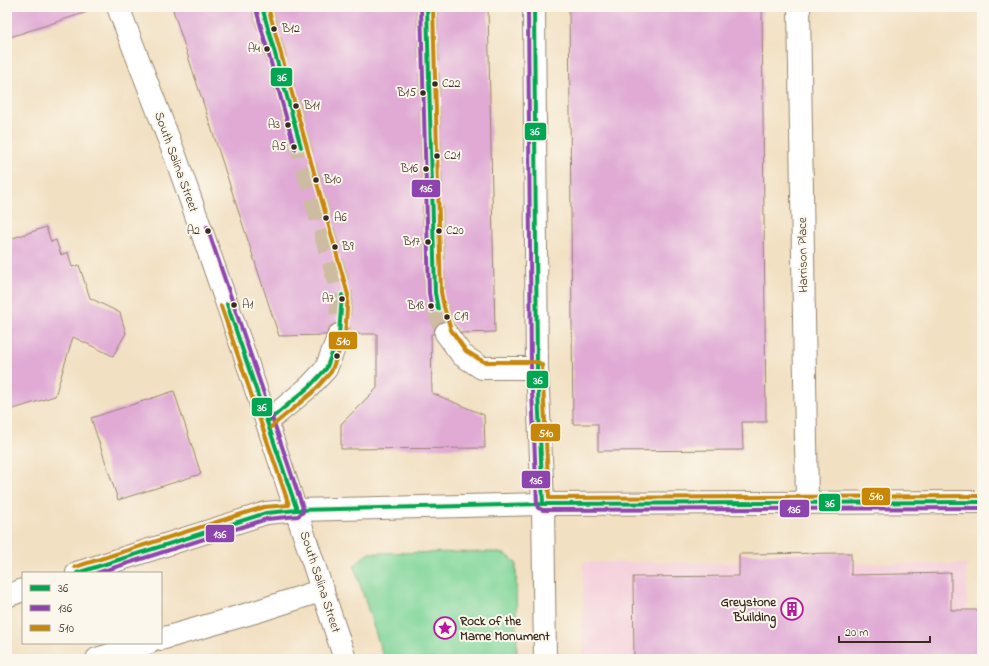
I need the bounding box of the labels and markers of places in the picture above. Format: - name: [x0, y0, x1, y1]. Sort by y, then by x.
- place label: B12: [281, 20, 300, 38]
- marker: B12: [269, 24, 279, 34]
- place label: A4: [248, 40, 260, 58]
- marker: A4: [262, 44, 272, 54]
- place label: C22: [442, 75, 461, 93]
- marker: C22: [430, 79, 440, 89]
- place label: B15: [396, 84, 416, 102]
- marker: B15: [418, 88, 428, 98]
- place label: B11: [303, 97, 320, 115]
- marker: B11: [291, 101, 301, 111]
- place label: A3: [268, 116, 280, 134]
- marker: A3: [283, 120, 293, 130]
- place label: A5: [272, 138, 286, 156]
- marker: A5: [289, 142, 299, 152]
- place label: C21: [444, 147, 461, 165]
- marker: C21: [432, 151, 442, 161]
- place label: B16: [400, 160, 419, 178]
- marker: B16: [421, 164, 431, 174]
- place label: B10: [323, 171, 341, 189]
- marker: B10: [311, 175, 321, 185]
- place label: A6: [334, 209, 347, 227]
- marker: A6: [321, 213, 331, 223]
- place label: A2: [187, 222, 200, 240]
- place label: C20: [446, 222, 464, 240]
- marker: A2: [203, 226, 213, 236]
- marker: C20: [434, 226, 444, 236]
- place label: B17: [402, 233, 420, 251]
- marker: B17: [423, 237, 433, 247]
- place label: B9: [341, 238, 354, 256]
- marker: B9: [330, 242, 340, 252]
- place label: A7: [322, 290, 334, 308]
- marker: A7: [337, 294, 347, 304]
- place label: A1: [242, 296, 253, 314]
- place label: B18: [407, 297, 424, 315]
- marker: A1: [229, 300, 239, 310]
- marker: B18: [426, 301, 436, 311]
- place label: C19: [454, 308, 468, 326]
- marker: C19: [442, 312, 452, 322]
- unlabelled marker: [332, 351, 342, 361]
- place label: Greystone Building: [721, 593, 777, 629]
- building icon: Greystone Building: [779, 596, 805, 622]
- place label: Rock of the Marne Monument: [459, 612, 550, 646]
- place icon: Rock of the Marne Monument: [432, 615, 458, 641]

